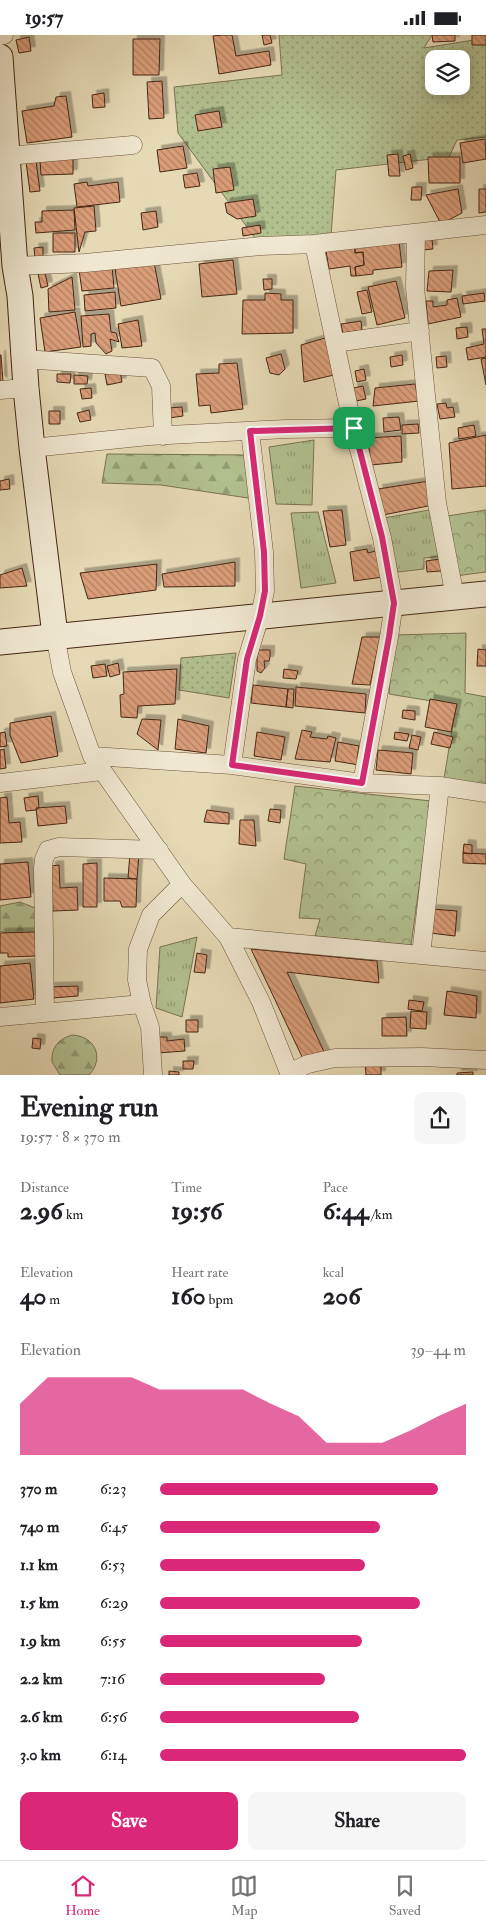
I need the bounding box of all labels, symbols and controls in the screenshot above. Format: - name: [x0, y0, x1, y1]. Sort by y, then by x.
- text: 19:57: [25, 6, 63, 30]
- map controls: [425, 50, 470, 95]
- button: layers: [425, 50, 470, 95]
- pin: [333, 407, 375, 449]
- icon: arrive: [340, 414, 368, 442]
- text: Evening run: [20, 1090, 158, 1125]
- button: share: [414, 1092, 466, 1144]
- text: 19:57 · 8 × 370 m: [20, 1127, 121, 1147]
- text: Distance: [20, 1179, 69, 1196]
- text: Time: [171, 1179, 202, 1196]
- text: Pace: [323, 1179, 348, 1196]
- text: 2.96: [20, 1196, 63, 1227]
- text: 19:56: [171, 1196, 223, 1227]
- text: 6:44: [323, 1196, 368, 1227]
- text: km: [63, 1206, 83, 1223]
- text: /km: [368, 1206, 393, 1223]
- text: Elevation: [20, 1264, 73, 1281]
- text: Heart rate: [171, 1264, 228, 1281]
- text: kcal: [323, 1264, 344, 1281]
- text: 40: [20, 1281, 46, 1312]
- text: 160: [171, 1281, 206, 1312]
- text: 206: [323, 1281, 361, 1312]
- text: m: [46, 1291, 60, 1308]
- text: bpm: [206, 1291, 233, 1308]
- text: Elevation: [20, 1340, 81, 1360]
- text: 39–44 m: [411, 1340, 466, 1360]
- text: 370 m: [20, 1479, 57, 1499]
- text: 6:23: [100, 1479, 126, 1499]
- text: 740 m: [20, 1517, 60, 1537]
- text: 6:45: [100, 1517, 128, 1537]
- text: 1.1 km: [20, 1555, 58, 1575]
- text: 6:53: [100, 1555, 125, 1575]
- text: 1.5 km: [20, 1593, 59, 1613]
- text: 6:29: [100, 1593, 128, 1613]
- text: 1.9 km: [20, 1631, 60, 1651]
- text: 6:55: [100, 1631, 126, 1651]
- text: 2.2 km: [20, 1669, 63, 1689]
- text: 7:16: [100, 1669, 125, 1689]
- text: 2.6 km: [20, 1707, 63, 1727]
- text: 6:56: [100, 1707, 127, 1727]
- text: 3.0 km: [20, 1745, 61, 1765]
- text: 6:14: [100, 1745, 126, 1765]
- button: Save: [20, 1792, 238, 1850]
- button: Share: [248, 1792, 466, 1850]
- tab: Home: [65, 1872, 100, 1919]
- tab: Map: [230, 1872, 258, 1919]
- tab: Saved: [389, 1872, 421, 1919]

